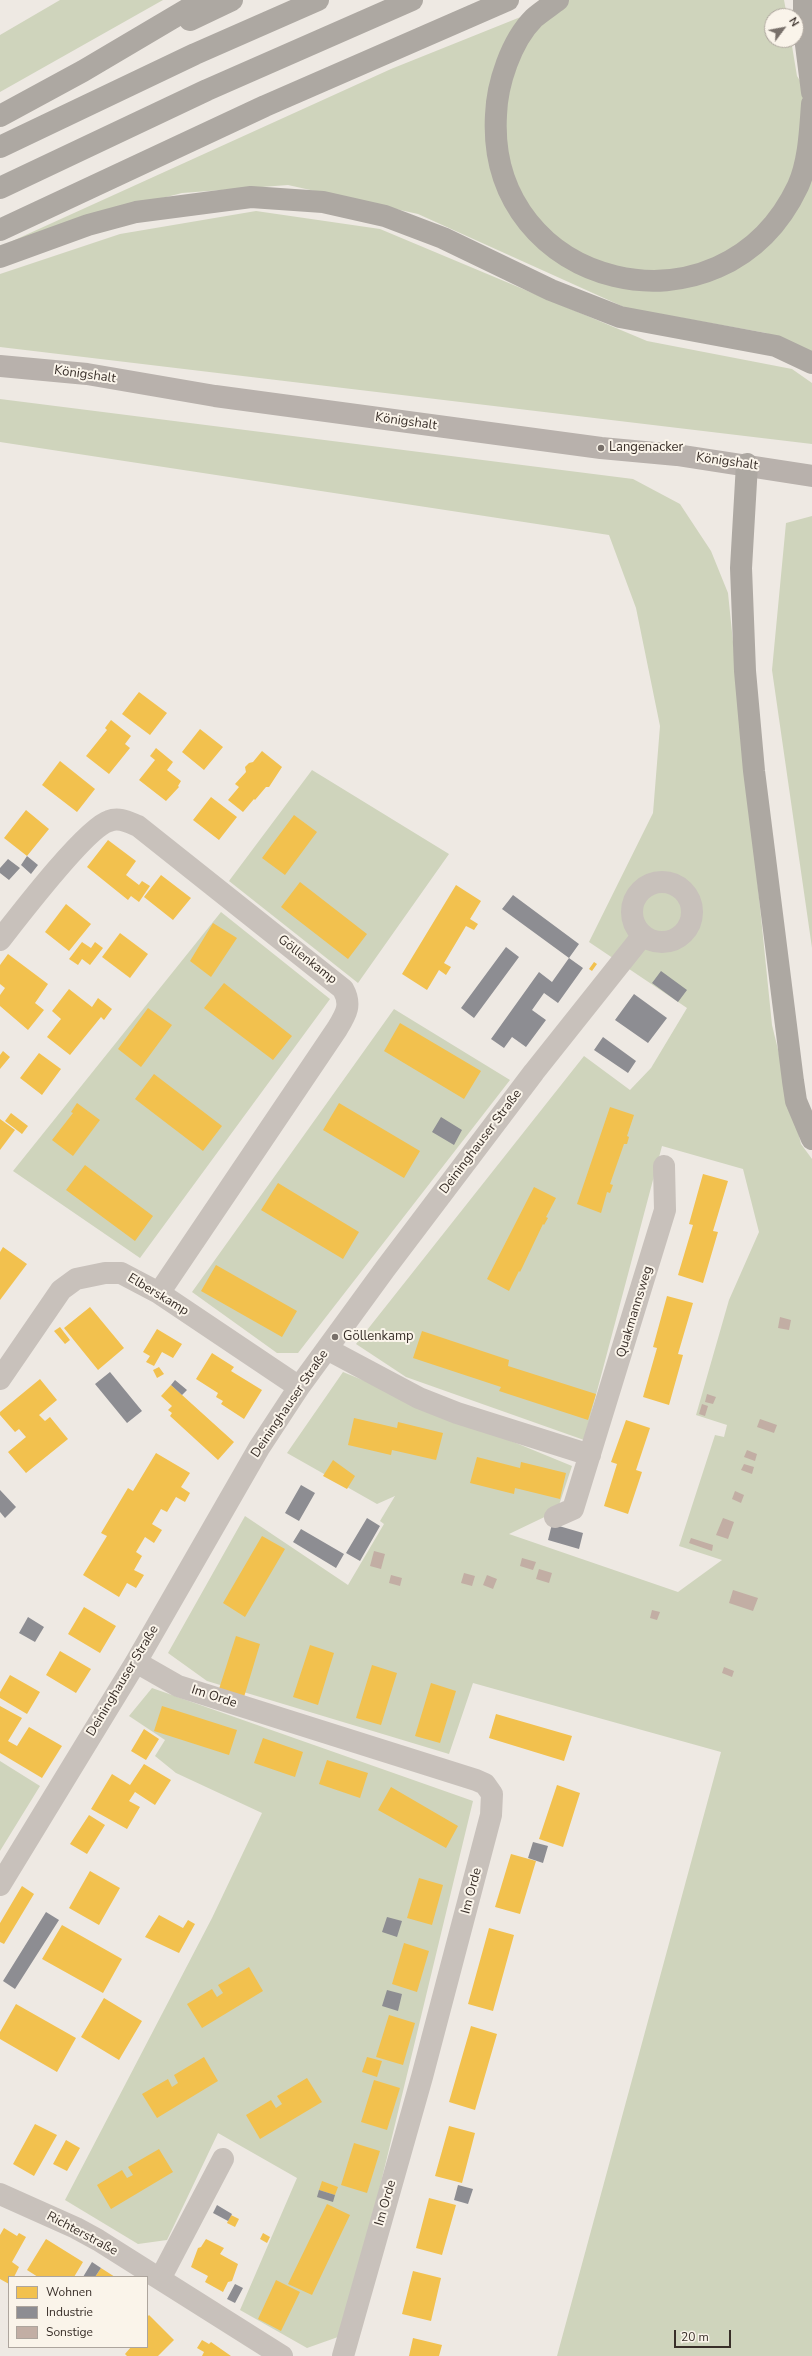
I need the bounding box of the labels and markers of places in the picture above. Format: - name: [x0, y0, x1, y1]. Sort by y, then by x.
- place label: Langenacker: [609, 440, 683, 456]
- marker: Langenacker: [596, 443, 606, 453]
- place label: Göllenkamp: [343, 1329, 414, 1345]
- marker: Göllenkamp: [330, 1332, 340, 1342]

